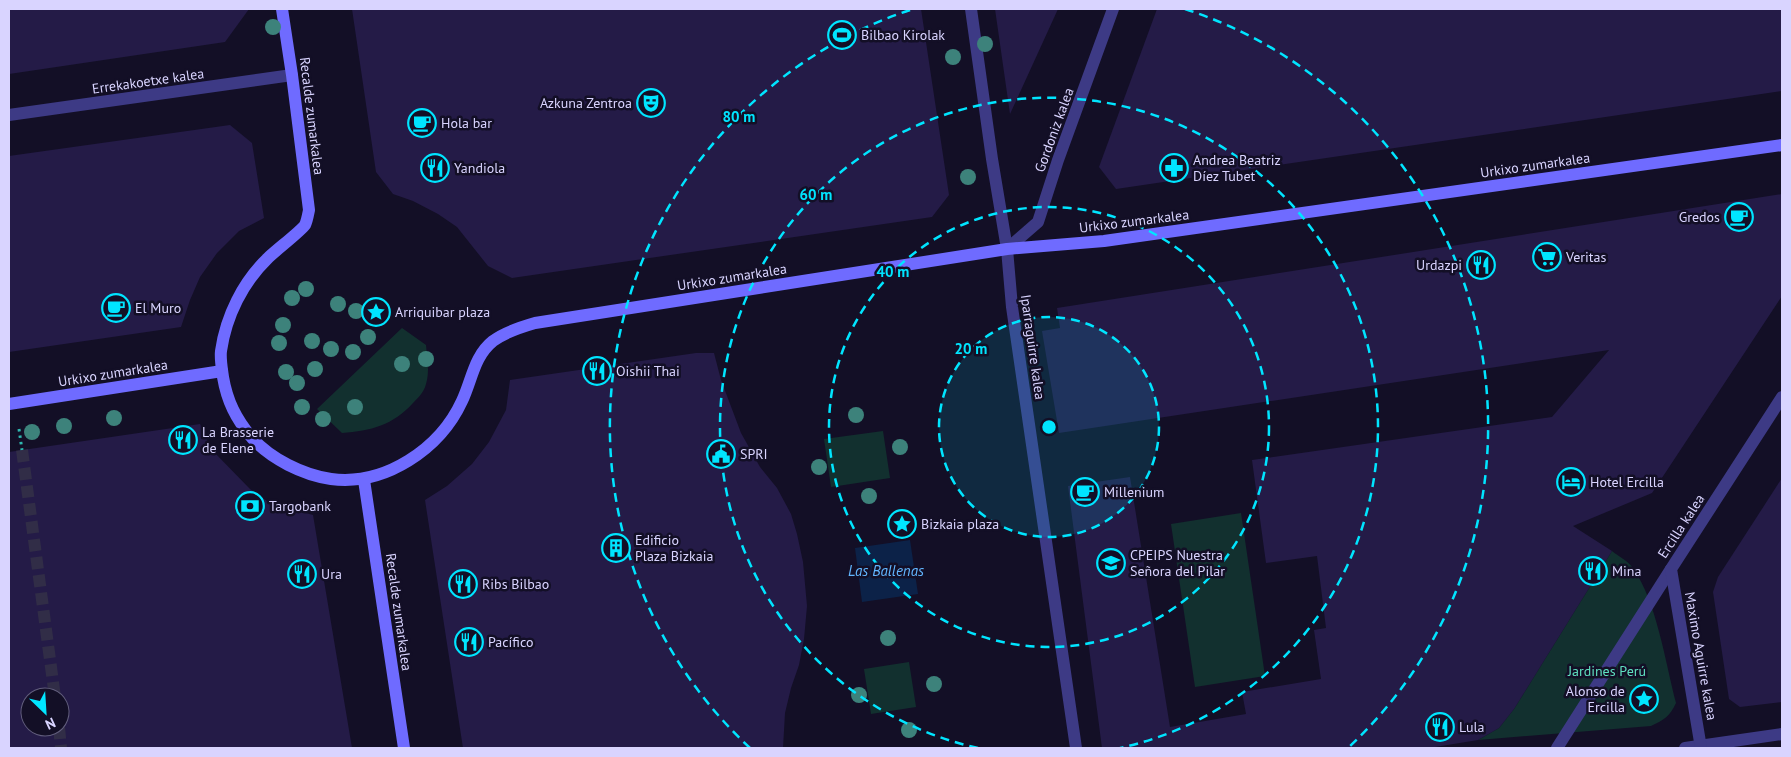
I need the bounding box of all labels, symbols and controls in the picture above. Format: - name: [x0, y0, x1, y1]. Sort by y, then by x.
- sports icon: Bilbao Kirolak: [827, 20, 857, 50]
- place label: Bilbao Kirolak: [861, 26, 945, 44]
- street label: Recalde zumarkalea: [296, 56, 328, 176]
- street label: Errekakoetxe kalea: [91, 64, 205, 98]
- street label: Gordoniz kalea: [1030, 85, 1078, 175]
- theatre icon: Azkuna Zentroa: [636, 88, 666, 118]
- place label: Azkuna Zentroa: [540, 94, 632, 112]
- text: 80 m: [723, 107, 755, 126]
- cafe icon: Hola bar: [407, 108, 437, 138]
- place label: Hola bar: [441, 114, 492, 132]
- street label: Urkixo zumarkalea: [1479, 148, 1591, 182]
- place label: Andrea Beatriz Díez Tubet: [1193, 151, 1281, 185]
- restaurant icon: Yandiola: [420, 153, 450, 183]
- pharmacy icon: Andrea Beatriz Díez Tubet: [1159, 153, 1189, 183]
- place label: Yandiola: [454, 159, 505, 177]
- text: 60 m: [800, 185, 832, 204]
- cafe icon: Gredos: [1724, 202, 1754, 232]
- street label: Urkixo zumarkalea: [1078, 205, 1190, 237]
- place label: Gredos: [1679, 208, 1720, 226]
- supermarket icon: Veritas: [1532, 242, 1562, 272]
- place label: Veritas: [1565, 248, 1606, 266]
- restaurant icon: Urdazpi: [1466, 250, 1496, 280]
- place label: Urdazpi: [1416, 256, 1462, 274]
- street label: Urkixo zumarkalea: [676, 259, 788, 295]
- text: 40 m: [877, 262, 909, 281]
- cafe icon: El Muro: [101, 293, 131, 323]
- street label: Iparraguirre kalea: [1017, 293, 1049, 401]
- place icon: Arriquibar plaza: [361, 297, 391, 327]
- place label: El Muro: [135, 299, 181, 317]
- place label: Arriquibar plaza: [395, 303, 490, 321]
- text: 20 m: [955, 339, 987, 358]
- street label: Urkixo zumarkalea: [57, 355, 169, 391]
- restaurant icon: Oishii Thai: [582, 356, 612, 386]
- place label: Oishii Thai: [616, 362, 680, 380]
- centre of rings: [1040, 418, 1058, 436]
- place label: La Brasserie de Elene: [202, 423, 274, 457]
- restaurant icon: La Brasserie de Elene: [168, 425, 198, 455]
- public building icon: SPRI: [706, 439, 736, 469]
- place label: SPRI: [740, 445, 768, 463]
- hotel icon: Hotel Ercilla: [1556, 467, 1586, 497]
- place label: Hotel Ercilla: [1590, 473, 1664, 491]
- cafe icon: Millenium: [1070, 477, 1100, 507]
- place label: Millenium: [1104, 483, 1164, 501]
- street label: Ercilla kalea: [1654, 490, 1708, 562]
- bank icon: Targobank: [235, 491, 265, 521]
- place label: Targobank: [269, 497, 331, 515]
- place icon: Bizkaia plaza: [887, 509, 917, 539]
- place label: Bizkaia plaza: [921, 515, 999, 533]
- place label: Edificio Plaza Bizkaia: [635, 531, 713, 565]
- building icon: Edificio Plaza Bizkaia: [601, 533, 631, 563]
- place label: CPEIPS Nuestra Señora del Pilar: [1130, 546, 1225, 580]
- school or university icon: CPEIPS Nuestra Señora del Pilar: [1096, 548, 1126, 578]
- street label: Recalde zumarkalea: [382, 552, 416, 672]
- restaurant icon: Mina: [1578, 556, 1608, 586]
- restaurant icon: Ura: [287, 559, 317, 589]
- water label: Las Ballenas: [848, 561, 924, 580]
- place label: Mina: [1612, 562, 1641, 580]
- place label: Ura: [321, 565, 342, 583]
- restaurant icon: Ribs Bilbao: [448, 569, 478, 599]
- place label: Ribs Bilbao: [482, 575, 549, 593]
- street label: Maximo Aguirre kalea: [1681, 590, 1721, 722]
- restaurant icon: Pacífico: [454, 627, 484, 657]
- place label: Pacífico: [488, 633, 533, 651]
- park label: Jardines Perú: [1567, 662, 1646, 680]
- place label: Alonso de Ercilla: [1566, 682, 1625, 716]
- place icon: Alonso de Ercilla: [1629, 684, 1659, 714]
- north arrow: [20, 687, 70, 737]
- restaurant icon: Lula: [1425, 712, 1455, 742]
- text: N: [43, 714, 58, 734]
- place label: Lula: [1459, 718, 1485, 736]

